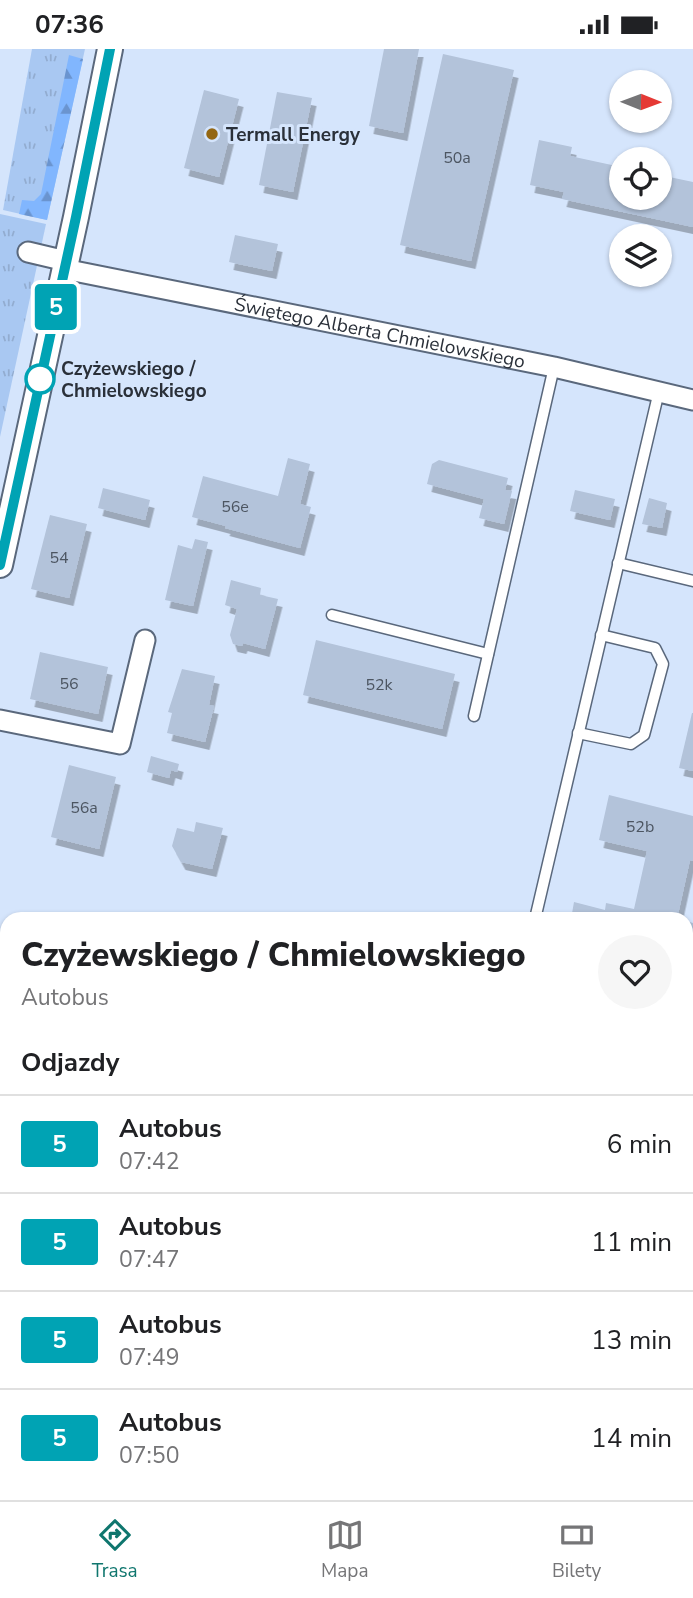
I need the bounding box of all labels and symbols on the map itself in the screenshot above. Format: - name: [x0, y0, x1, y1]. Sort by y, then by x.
- north arrow: [609, 70, 672, 133]
- place label: Termall Energy: [226, 122, 361, 148]
- marker: Termall Energy: [204, 126, 220, 142]
- house number: 50a: [443, 147, 471, 169]
- line badge: 5: [33, 284, 79, 330]
- street label: Świętego Alberta Chmielowskiego: [232, 291, 527, 375]
- place label: Czyżewskiego / Chmielowskiego: [61, 356, 207, 404]
- marker: Czyżewskiego / Chmielowskiego: [25, 364, 55, 394]
- house number: 56e: [221, 496, 249, 518]
- house number: 54: [49, 547, 69, 569]
- house number: 56: [59, 673, 79, 695]
- house number: 52k: [365, 674, 394, 696]
- house number: 56a: [70, 797, 98, 819]
- house number: 52b: [626, 816, 654, 838]

